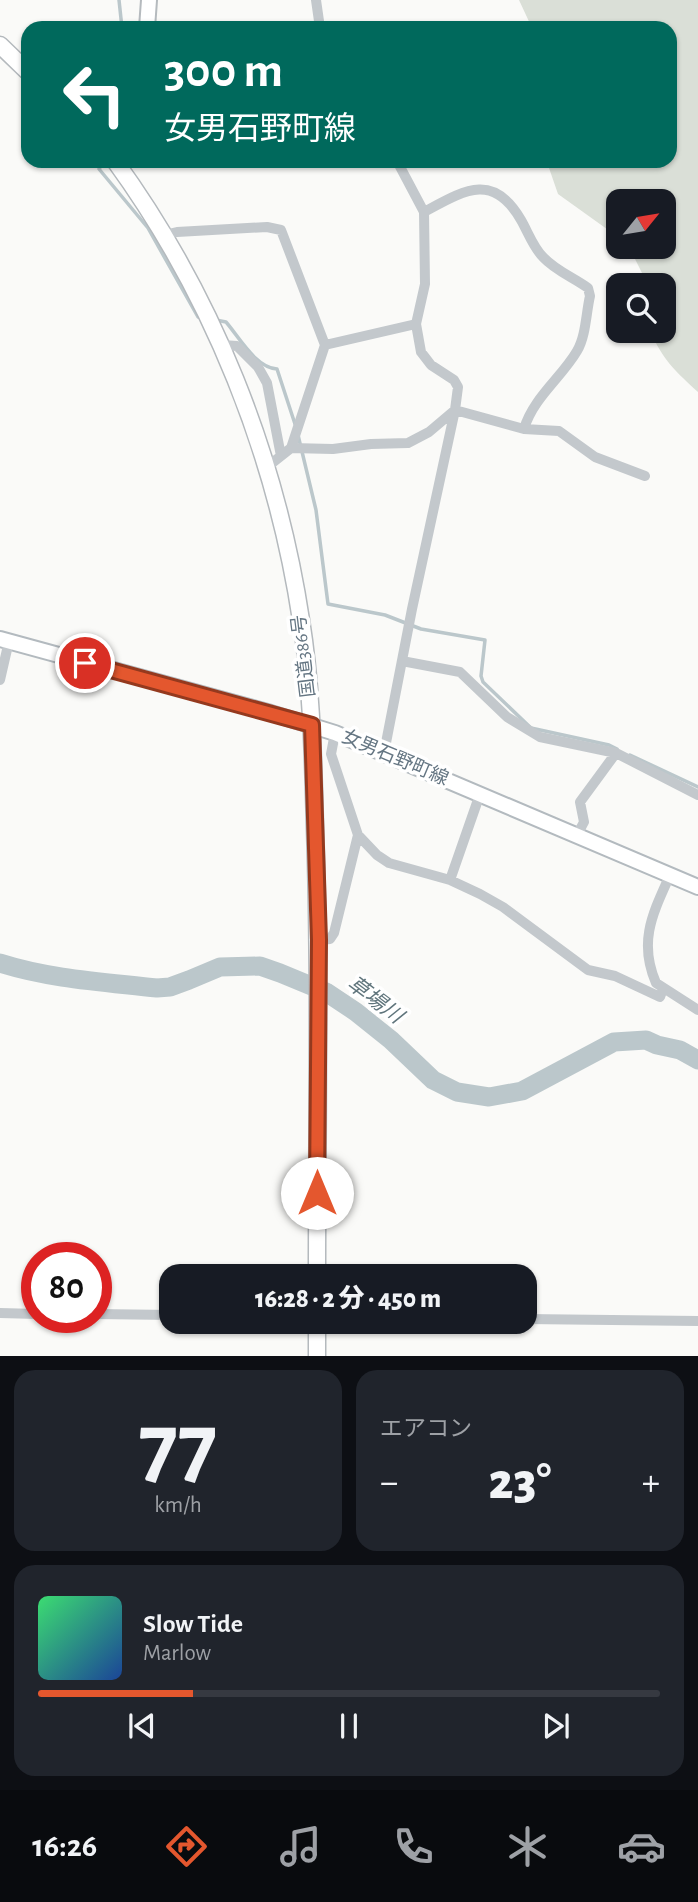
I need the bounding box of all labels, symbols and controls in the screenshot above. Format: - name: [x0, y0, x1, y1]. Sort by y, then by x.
- text: 300 m: [164, 47, 283, 96]
- icon: left: [49, 49, 140, 140]
- text: 女男石野町線: [164, 113, 356, 145]
- north arrow: [606, 189, 676, 259]
- map controls: [606, 189, 676, 343]
- button: search: [606, 273, 676, 343]
- street label: 国道386号: [289, 614, 318, 698]
- pin: [55, 633, 115, 693]
- icon: arrive: [66, 644, 104, 682]
- street label: 女男石野町線: [339, 726, 452, 789]
- water label: 草場川: [344, 972, 409, 1029]
- position arrow: [280, 1156, 354, 1230]
- speed limit sign: 80: [21, 1242, 112, 1333]
- text: 16:28 · 2 分 · 450 m: [255, 1286, 441, 1312]
- text: 77: [139, 1401, 217, 1492]
- text: エアコン: [380, 1418, 472, 1441]
- text: 23°: [489, 1456, 551, 1508]
- text: −: [380, 1464, 398, 1502]
- text: +: [642, 1464, 660, 1502]
- text: km/h: [154, 1494, 202, 1517]
- text: Slow Tide: [143, 1611, 243, 1637]
- text: Marlow: [143, 1642, 211, 1665]
- icon: previous: [123, 1707, 161, 1745]
- icon: pause: [330, 1707, 368, 1745]
- icon: next: [537, 1707, 575, 1745]
- icon: directions: [162, 1822, 211, 1871]
- icon: music: [276, 1822, 325, 1871]
- icon: phone: [389, 1822, 438, 1871]
- icon: climate: [503, 1822, 552, 1871]
- icon: car: [617, 1822, 666, 1871]
- text: 16:26: [32, 1830, 97, 1862]

